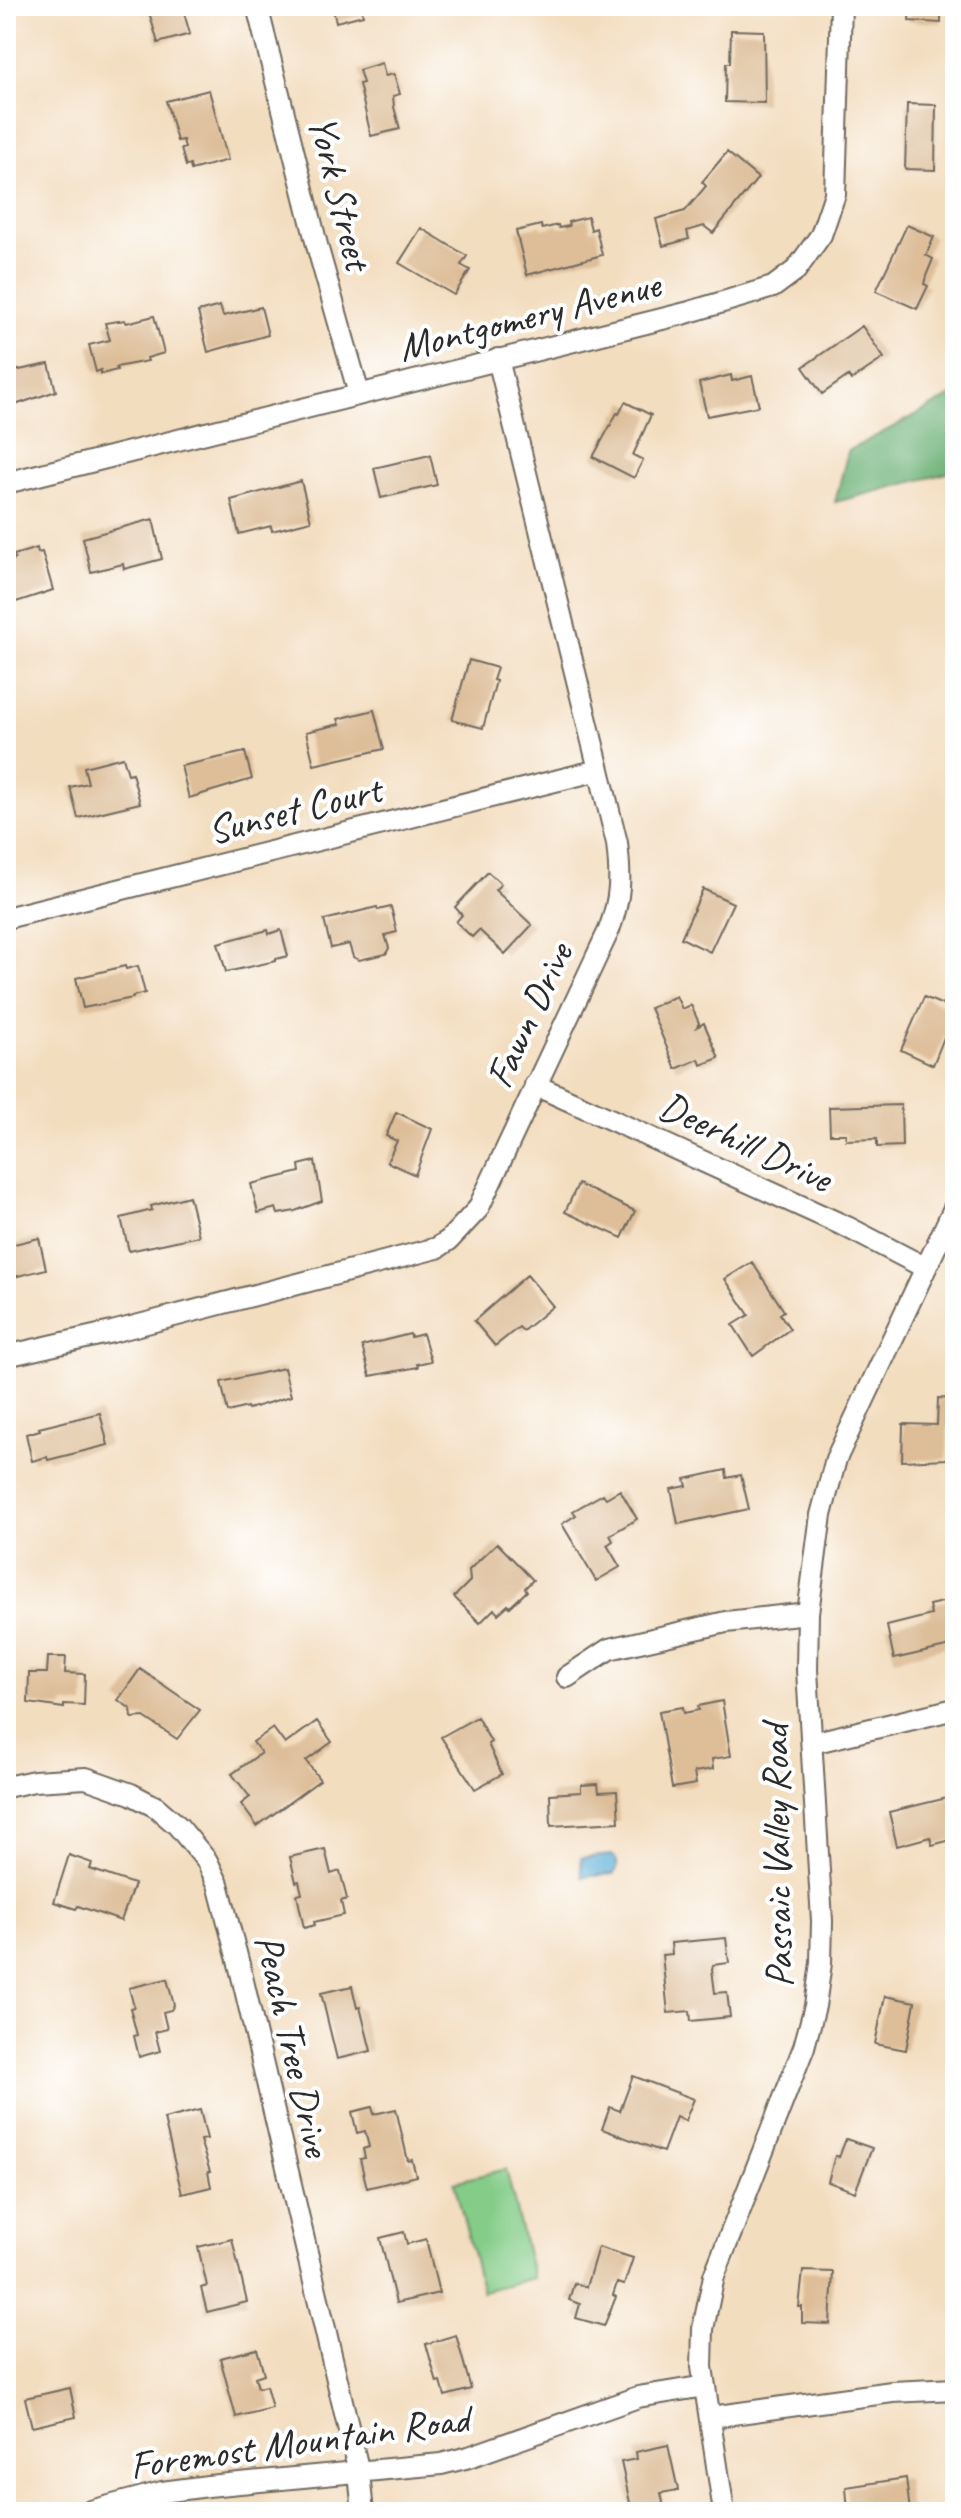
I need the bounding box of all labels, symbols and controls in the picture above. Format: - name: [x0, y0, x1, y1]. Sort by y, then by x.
- street label: York Street: [297, 110, 384, 278]
- street label: Montgomery Avenue: [393, 259, 668, 373]
- street label: Sunset Court: [203, 763, 390, 856]
- street label: Fawn Drive: [474, 933, 585, 1096]
- street label: Deerhill Drive: [652, 1080, 842, 1205]
- street label: Passaic Valley Road: [750, 1718, 804, 1988]
- street label: Peach Tree Drive: [243, 1930, 343, 2164]
- street label: Foremost Mountain Road: [126, 2393, 478, 2491]

